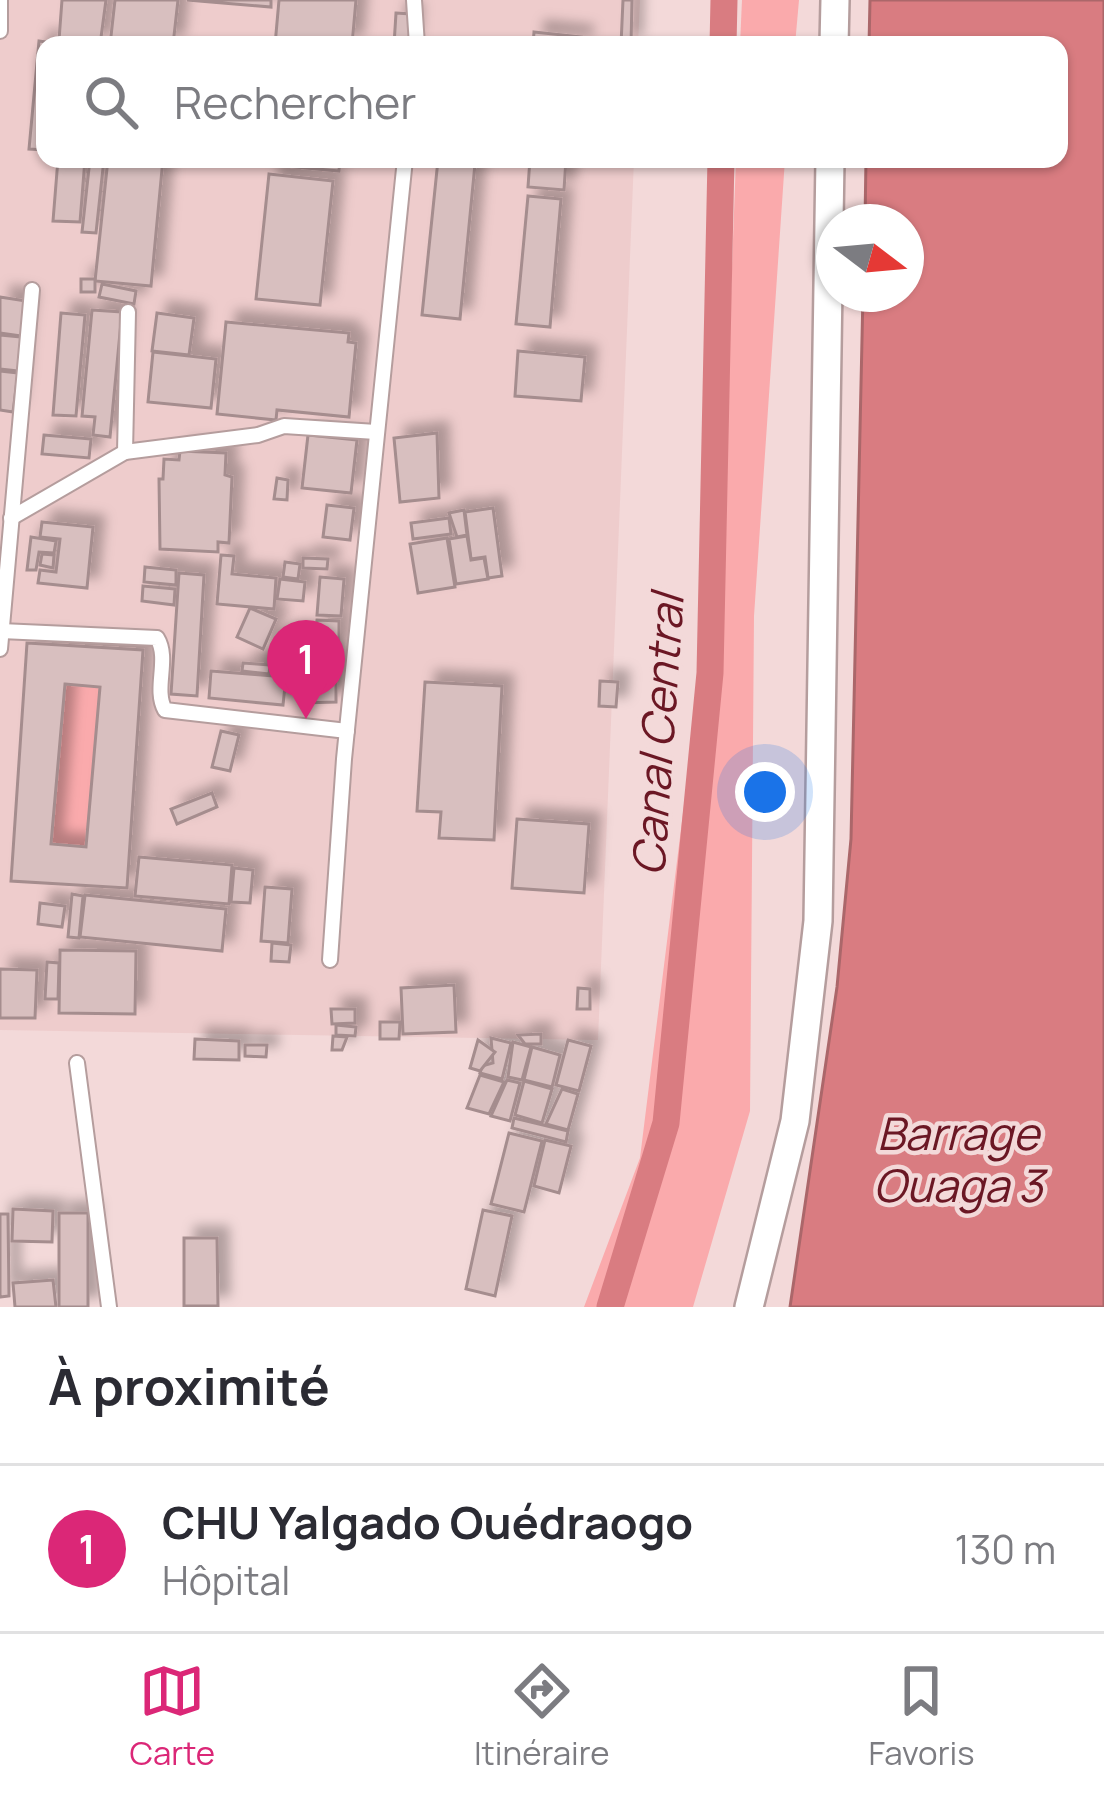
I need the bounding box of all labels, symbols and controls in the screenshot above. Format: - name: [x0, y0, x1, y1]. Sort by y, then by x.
- search box: [36, 36, 1068, 168]
- icon: search: [78, 69, 144, 135]
- text: Rechercher: [174, 71, 417, 133]
- north arrow: [816, 204, 924, 312]
- water label: Canal Central: [616, 587, 698, 878]
- pin: 1: [267, 620, 345, 719]
- your location: [735, 762, 795, 822]
- water label: Barrage Ouaga 3: [873, 1102, 1048, 1216]
- text: À proximité: [48, 1351, 330, 1420]
- text: CHU Yalgado Ouédraogo: [162, 1491, 693, 1553]
- text: 1: [78, 1522, 96, 1576]
- text: 130 m: [955, 1522, 1056, 1576]
- text: Hôpital: [162, 1553, 290, 1607]
- tab: Carte: [129, 1658, 215, 1775]
- tab: Itinéraire: [474, 1658, 610, 1775]
- tab: Favoris: [868, 1658, 975, 1775]

